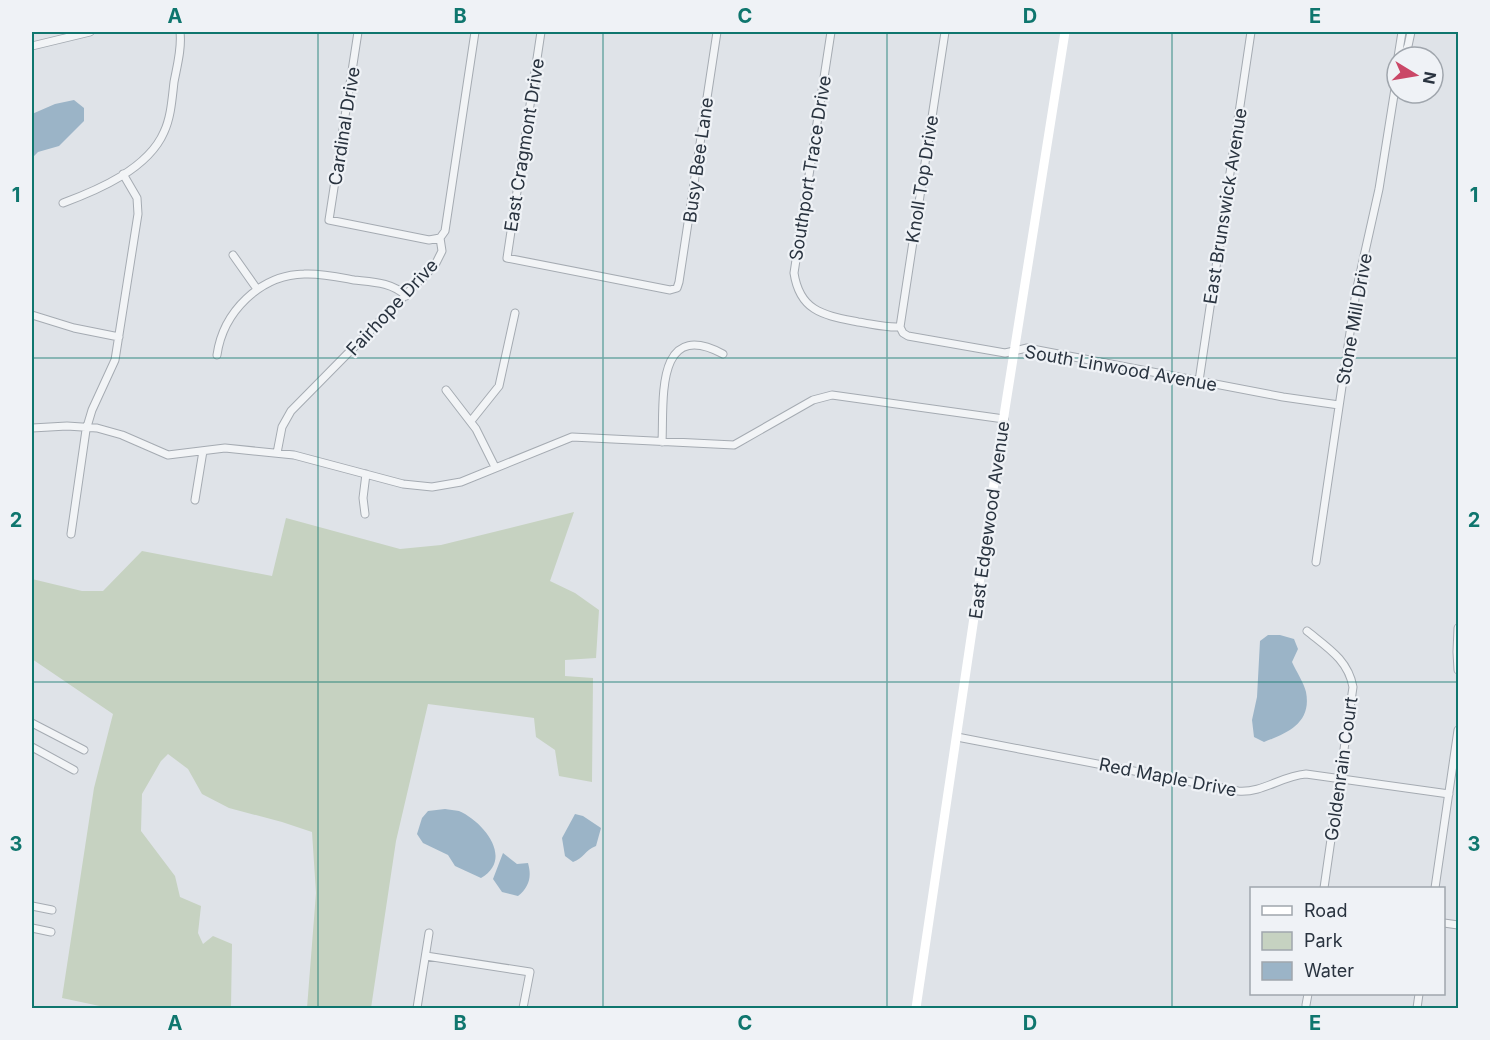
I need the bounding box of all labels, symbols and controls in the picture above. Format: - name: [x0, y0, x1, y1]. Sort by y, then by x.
- text: A: [168, 4, 183, 28]
- text: B: [453, 4, 467, 28]
- text: C: [738, 4, 752, 28]
- text: D: [1023, 4, 1037, 28]
- text: E: [1309, 4, 1321, 28]
- north arrow: [1385, 45, 1445, 105]
- street label: East Cragmont Drive: [500, 57, 548, 233]
- street label: Cardinal Drive: [324, 65, 364, 187]
- text: N: [1419, 70, 1441, 86]
- street label: Southport Trace Drive: [785, 74, 835, 262]
- street label: Busy Bee Lane: [679, 96, 717, 224]
- street label: East Brunswick Avenue: [1199, 106, 1251, 306]
- street label: Knoll Top Drive: [902, 114, 942, 244]
- text: 1: [12, 183, 20, 207]
- text: 1: [1470, 183, 1478, 207]
- street label: Stone Mill Drive: [1332, 252, 1376, 386]
- street label: Fairhope Drive: [342, 254, 442, 360]
- street label: South Linwood Avenue: [1023, 341, 1219, 395]
- street label: East Edgewood Avenue: [965, 420, 1013, 620]
- text: 2: [10, 508, 22, 532]
- text: 2: [1468, 508, 1480, 532]
- street label: Goldenrain Court: [1320, 696, 1362, 842]
- street label: Red Maple Drive: [1097, 753, 1239, 801]
- text: 3: [10, 832, 22, 856]
- text: 3: [1468, 832, 1480, 856]
- legend: [1250, 887, 1445, 995]
- text: Road: [1304, 900, 1347, 921]
- text: Park: [1304, 930, 1343, 951]
- text: Water: [1304, 960, 1354, 981]
- text: A: [168, 1011, 183, 1035]
- text: B: [453, 1011, 467, 1035]
- text: C: [738, 1011, 752, 1035]
- text: D: [1023, 1011, 1037, 1035]
- text: E: [1309, 1011, 1321, 1035]

